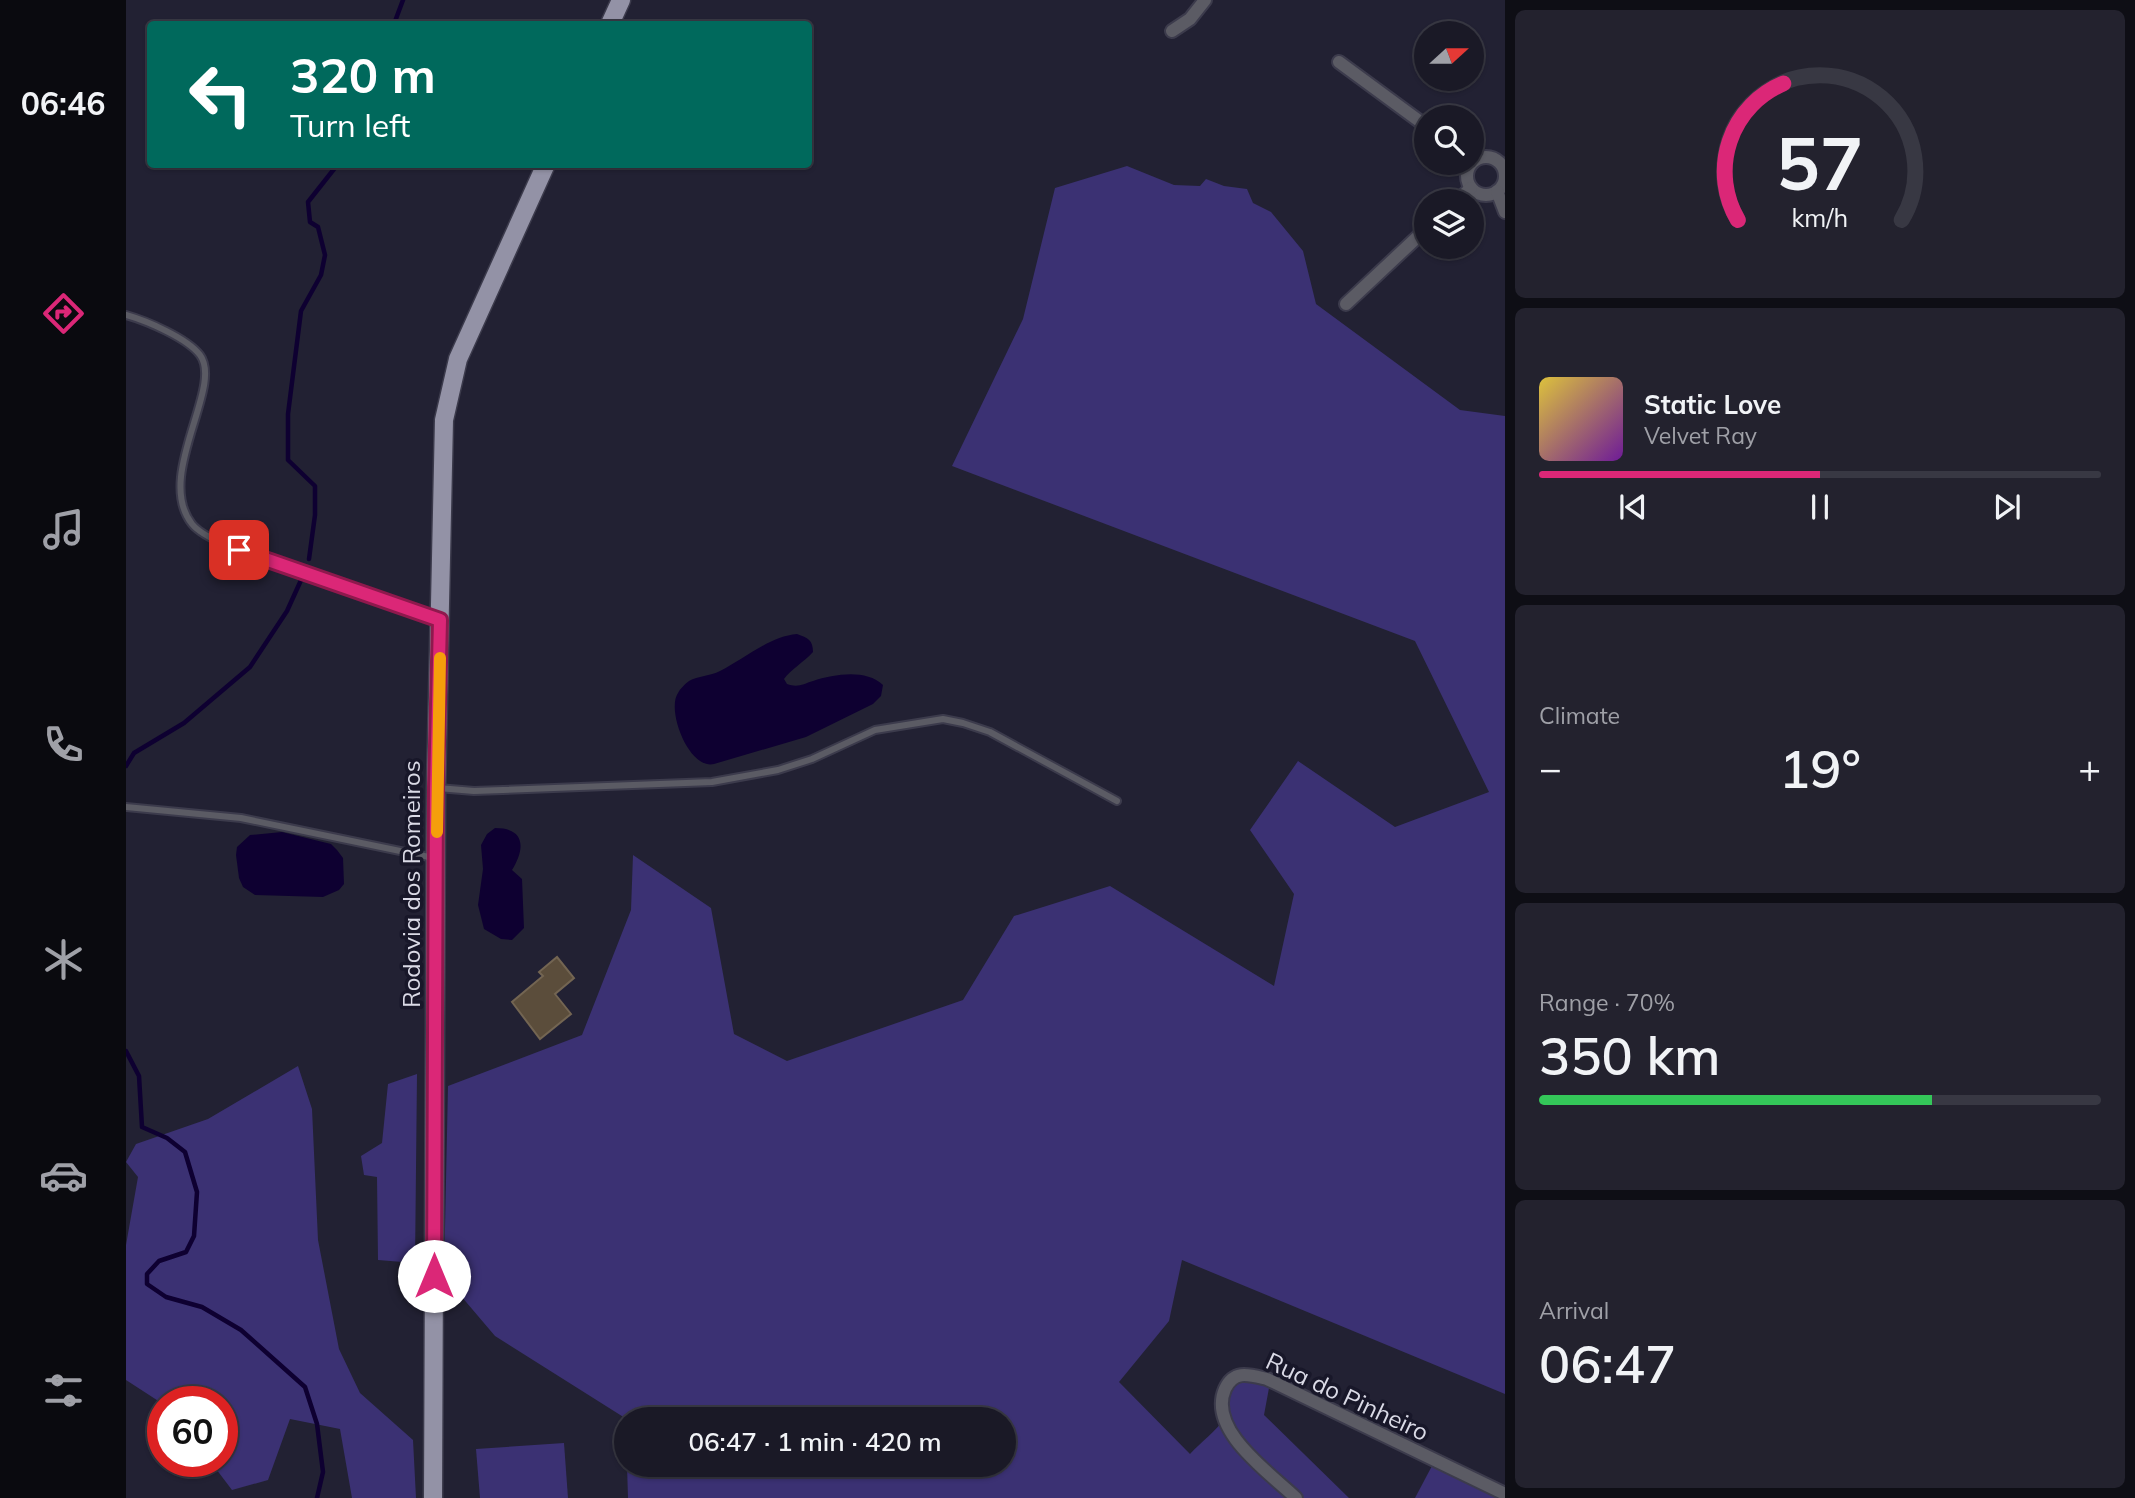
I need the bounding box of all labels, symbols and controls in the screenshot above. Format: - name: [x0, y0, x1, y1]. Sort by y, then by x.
- north arrow: [1414, 21, 1484, 91]
- map controls: [1414, 21, 1484, 259]
- text: 320 m: [290, 44, 436, 105]
- icon: left: [175, 49, 266, 140]
- text: 06:46: [21, 83, 105, 123]
- text: Turn left: [290, 105, 410, 145]
- button: search: [1414, 105, 1484, 175]
- text: 57: [1776, 117, 1864, 208]
- button: layers: [1414, 189, 1484, 259]
- text: km/h: [1792, 202, 1848, 233]
- icon: directions: [39, 289, 88, 338]
- text: Static Love: [1644, 388, 1781, 421]
- text: Velvet Ray: [1644, 421, 1757, 450]
- icon: previous: [1614, 488, 1652, 526]
- icon: pause: [1801, 488, 1839, 526]
- icon: next: [1988, 488, 2026, 526]
- icon: music: [39, 505, 88, 554]
- pin: [209, 520, 269, 580]
- icon: arrive: [220, 531, 258, 569]
- text: Climate: [1539, 701, 1620, 730]
- icon: phone: [39, 720, 88, 769]
- text: 19°: [1779, 736, 1861, 801]
- text: −: [1539, 744, 1562, 792]
- text: +: [2078, 744, 2101, 792]
- street label: Rodovia dos Romeiros: [396, 760, 426, 1008]
- icon: climate: [39, 935, 88, 984]
- text: Range · 70%: [1539, 988, 1675, 1017]
- text: 350 km: [1539, 1023, 1720, 1088]
- icon: car: [39, 1151, 88, 1200]
- position arrow: [397, 1239, 471, 1313]
- text: Arrival: [1539, 1296, 1609, 1325]
- text: 06:47: [1539, 1331, 1676, 1396]
- street label: Rua do Pinheiro: [1261, 1345, 1434, 1447]
- icon: filters: [39, 1366, 88, 1415]
- speed limit sign: 60: [147, 1386, 238, 1477]
- text: 06:47 · 1 min · 420 m: [688, 1425, 942, 1458]

